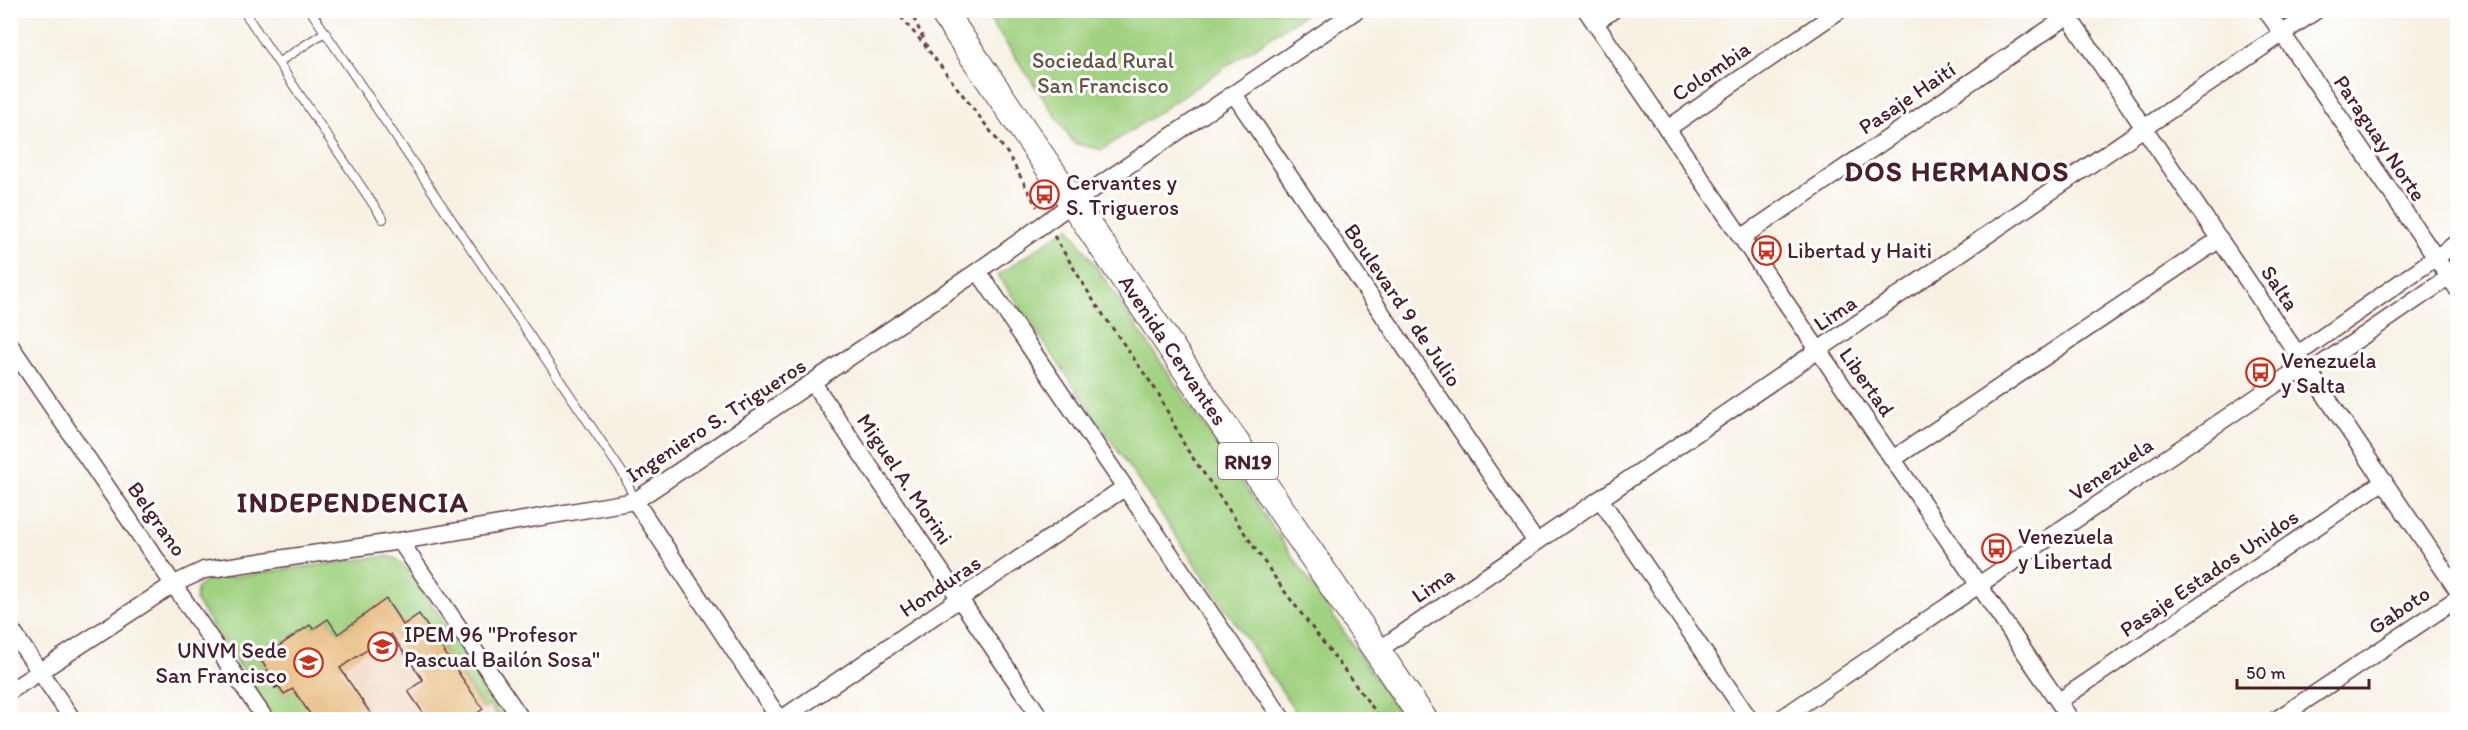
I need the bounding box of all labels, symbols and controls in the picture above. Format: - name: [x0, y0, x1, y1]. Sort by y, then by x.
- street label: Colombia: [1667, 35, 1756, 107]
- park label: Sociedad Rural San Francisco: [1032, 47, 1174, 99]
- street label: Pasaje Haití: [1853, 56, 1961, 140]
- street label: Paraguay Norte: [2328, 70, 2432, 206]
- district label: DOS HERMANOS: [1844, 154, 2070, 188]
- place label: Cervantes y S. Trigueros: [1066, 169, 1179, 221]
- bus stop icon: Cervantes y S. Trigueros: [1029, 179, 1061, 211]
- street label: Boulevard 9 de Julio: [1338, 218, 1468, 392]
- bus stop icon: Libertad y Haiti: [1750, 234, 1782, 266]
- place label: Libertad y Haiti: [1787, 237, 1932, 264]
- street label: Salta: [2255, 260, 2305, 316]
- street label: Avenida Cervantes: [1113, 270, 1233, 430]
- street label: Lima: [1808, 289, 1862, 337]
- street label: Libertad: [1833, 342, 1901, 422]
- place label: Venezuela y Salta: [2281, 347, 2376, 399]
- street label: Ingeniero S. Trigueros: [621, 352, 811, 488]
- bus stop icon: Venezuela y Salta: [2244, 357, 2276, 389]
- street label: Miguel A. Morini: [851, 408, 959, 550]
- street label: Venezuela: [2064, 431, 2158, 507]
- road number: RN19: [1218, 443, 1278, 479]
- street label: Belgrano: [121, 476, 193, 562]
- district label: INDEPENDENCIA: [237, 485, 469, 519]
- street label: Pasaje Estados Unidos: [2114, 503, 2304, 643]
- place label: Venezuela y Libertad: [2018, 523, 2113, 575]
- bus stop icon: Venezuela y Libertad: [1981, 533, 2013, 565]
- street label: Honduras: [894, 549, 986, 623]
- street label: Lima: [1406, 561, 1460, 609]
- street label: Gaboto: [2363, 580, 2435, 640]
- place label: IPEM 96 "Profesor Pascual Bailón Sosa": [404, 621, 600, 673]
- school or university icon: IPEM 96 "Profesor Pascual Bailón Sosa": [367, 631, 399, 663]
- place label: UNVM Sede San Francisco: [156, 637, 287, 689]
- school or university icon: UNVM Sede San Francisco: [292, 647, 324, 679]
- scale bar: [2237, 652, 2369, 690]
- text: 50 m: [2246, 662, 2286, 684]

